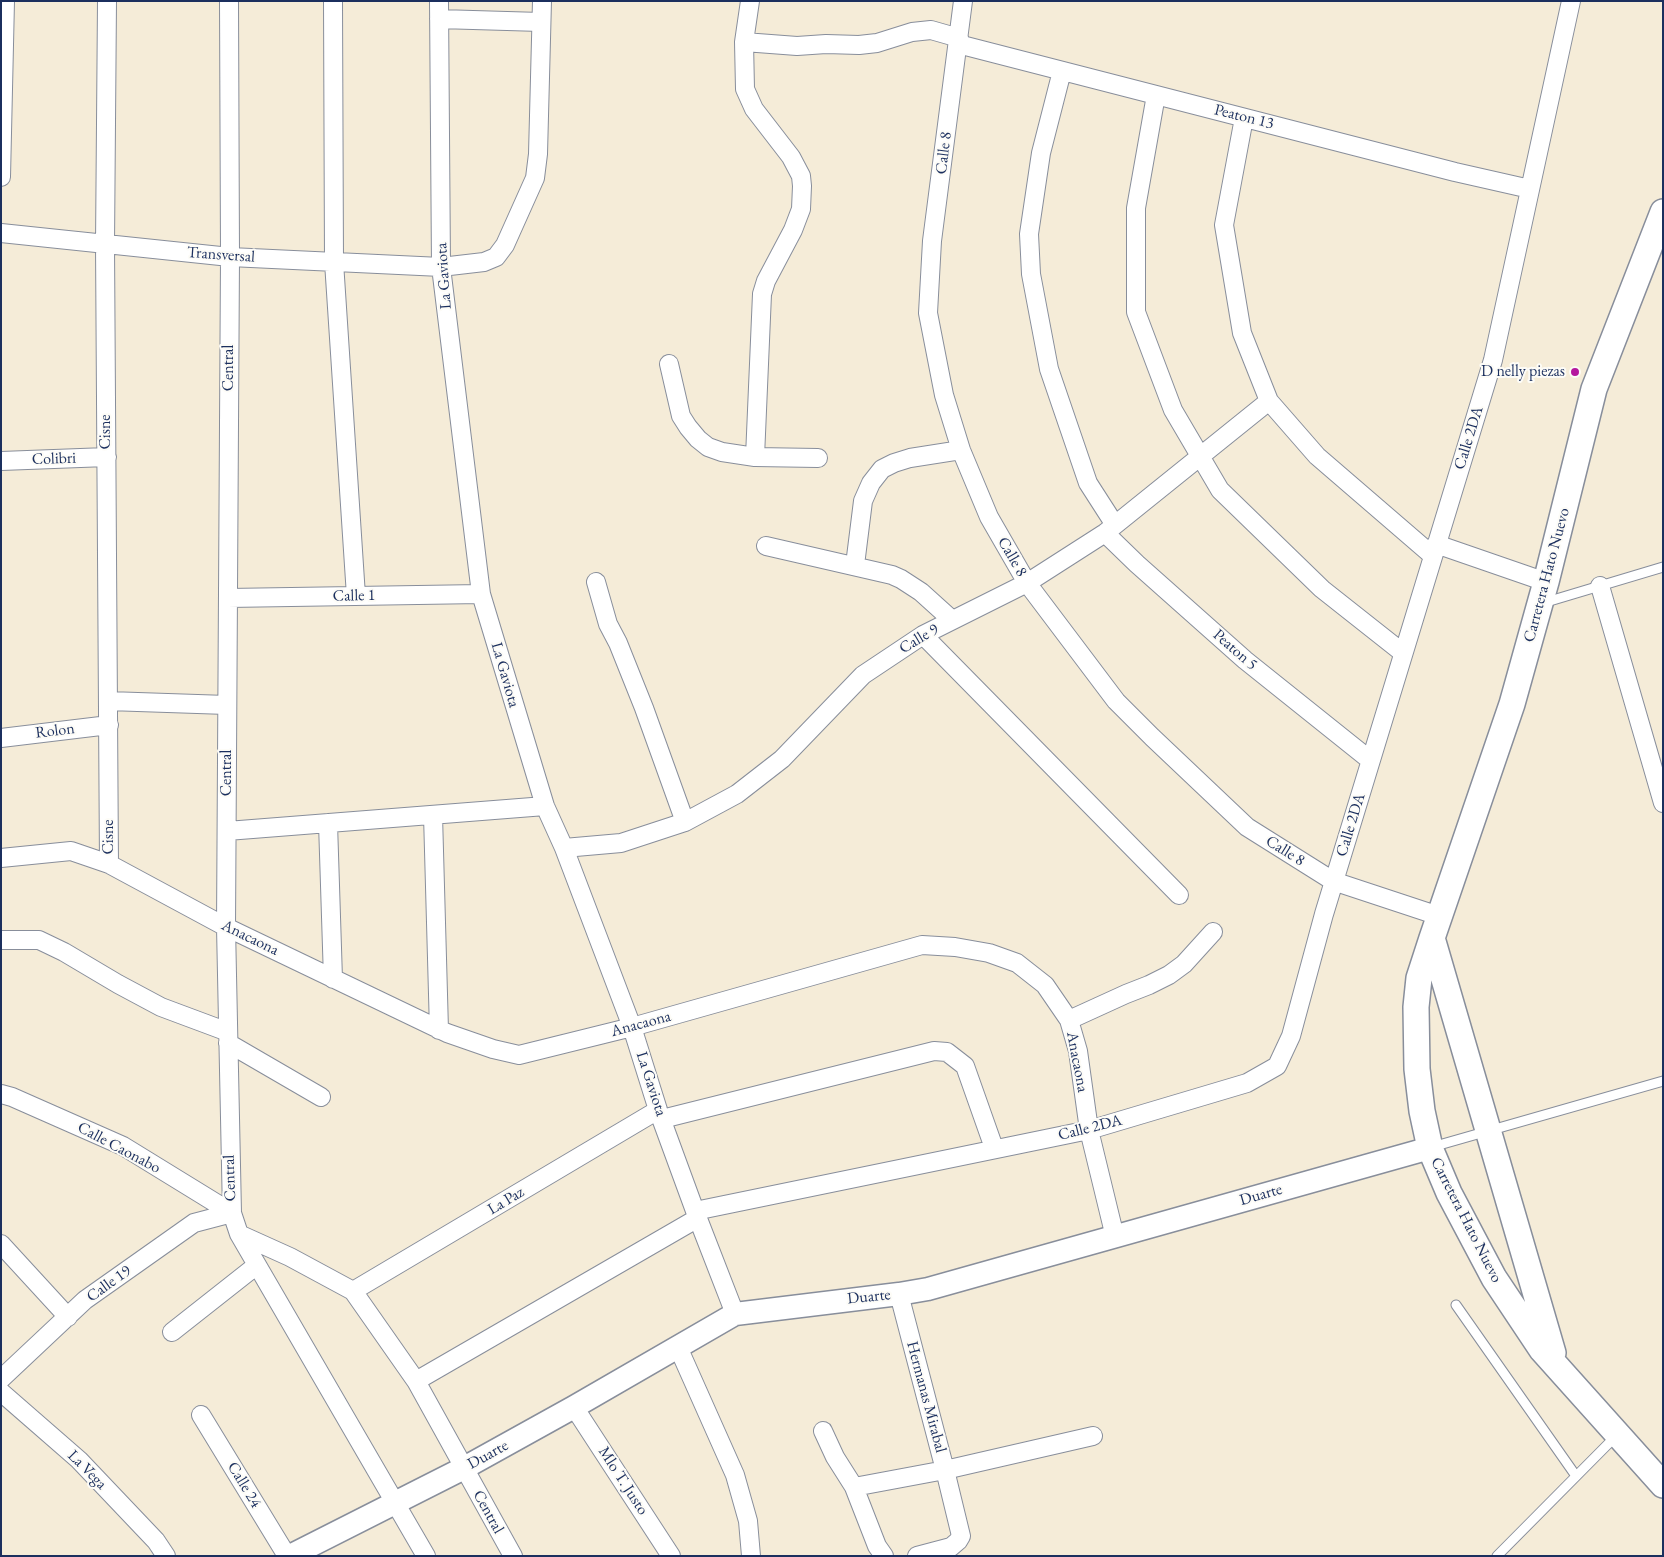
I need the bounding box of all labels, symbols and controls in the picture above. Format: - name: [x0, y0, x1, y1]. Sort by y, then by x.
- street label: Peaton 13: [1212, 100, 1276, 134]
- street label: Calle 8: [932, 131, 956, 175]
- street label: La Gaviota: [432, 242, 456, 310]
- street label: Transversal: [186, 243, 256, 267]
- street label: Central: [219, 345, 239, 391]
- place label: D nelly piezas: [1481, 362, 1565, 382]
- marker: D nelly piezas: [1569, 366, 1581, 378]
- street label: Calle 2DA: [1450, 404, 1488, 472]
- street label: Cisne: [96, 414, 116, 450]
- street label: Colibri: [32, 449, 76, 469]
- street label: Carretera Hato Nuevo: [1520, 506, 1574, 644]
- street label: Calle 8: [993, 534, 1031, 580]
- street label: Calle 1: [333, 586, 375, 606]
- street label: Calle 9: [896, 620, 942, 658]
- street label: Peaton 5: [1209, 625, 1261, 675]
- street label: La Gaviota: [487, 640, 523, 710]
- street label: Rolon: [34, 719, 76, 743]
- street label: Central: [217, 750, 237, 796]
- street label: Calle 2DA: [1332, 791, 1370, 859]
- street label: Cisne: [99, 819, 119, 855]
- street label: Calle 8: [1262, 832, 1308, 870]
- street label: Anacaona: [218, 916, 282, 960]
- street label: Anacaona: [609, 1007, 673, 1041]
- street label: Anacaona: [1062, 1030, 1092, 1094]
- street label: La Gaviota: [632, 1049, 670, 1119]
- street label: Calle 2DA: [1056, 1111, 1124, 1145]
- street label: Calle Caonabo: [74, 1118, 164, 1178]
- street label: Central: [220, 1154, 240, 1202]
- street label: Carretera Hato Nuevo: [1426, 1154, 1506, 1286]
- street label: Duarte: [1237, 1180, 1285, 1210]
- street label: La Paz: [484, 1183, 528, 1219]
- street label: Calle 19: [83, 1261, 135, 1307]
- street label: Duarte: [846, 1285, 892, 1309]
- street label: Hermanas Mirabal: [902, 1339, 950, 1455]
- street label: Duarte: [464, 1436, 512, 1474]
- street label: Mlo T. Justo: [594, 1443, 652, 1519]
- street label: La Vega: [63, 1446, 111, 1494]
- street label: Calle 24: [223, 1459, 265, 1511]
- street label: Central: [468, 1487, 508, 1537]

